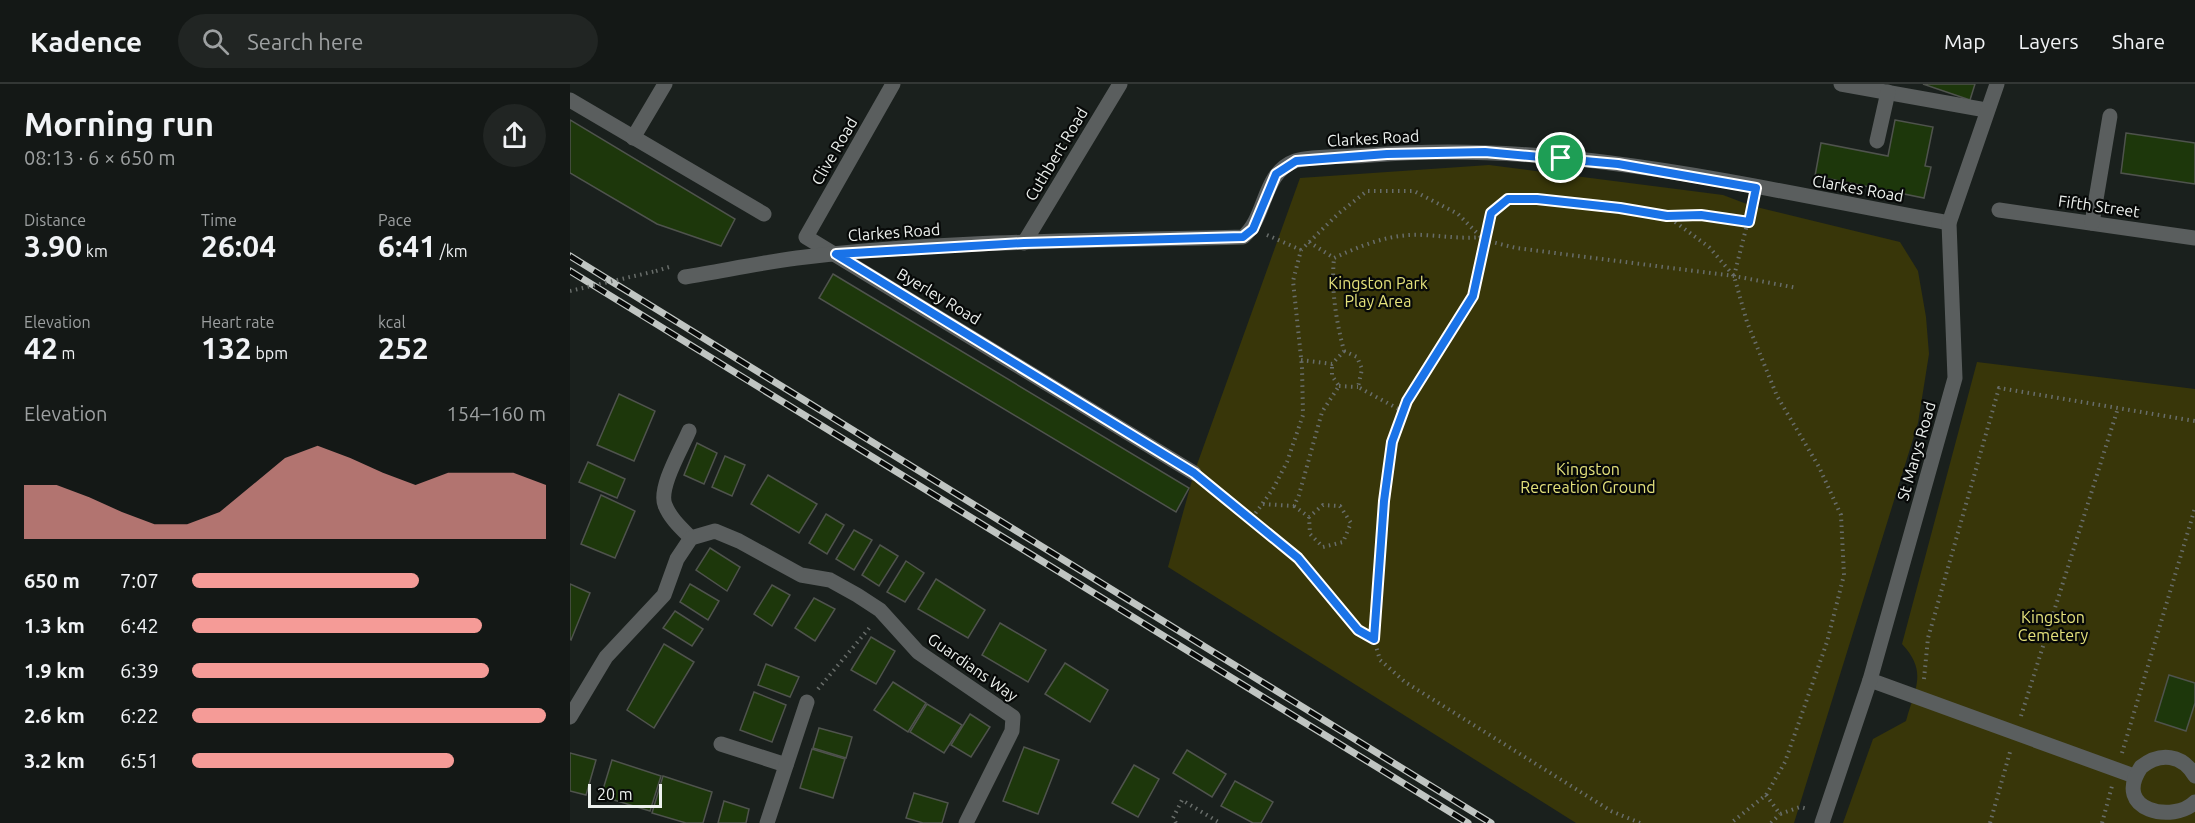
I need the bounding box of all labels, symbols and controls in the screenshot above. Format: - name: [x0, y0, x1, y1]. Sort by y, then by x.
- search box: [178, 14, 598, 68]
- icon: search: [199, 25, 232, 58]
- text: Kadence: [30, 26, 142, 57]
- text: Search here: [247, 29, 364, 54]
- text: Map: [1944, 29, 1985, 53]
- text: Layers: [2018, 29, 2079, 53]
- text: Share: [2112, 29, 2165, 53]
- button: share: [483, 104, 546, 167]
- street label: Cuthbert Road: [1021, 104, 1091, 204]
- text: Morning run: [24, 105, 214, 142]
- street label: Clive Road: [807, 114, 861, 188]
- street label: Clarkes Road: [1326, 127, 1420, 149]
- pin: [1535, 132, 1586, 183]
- icon: arrive: [1544, 141, 1577, 174]
- text: 08:13 · 6 × 650 m: [24, 146, 176, 169]
- street label: Clarkes Road: [1811, 171, 1905, 205]
- street label: Fifth Street: [2057, 191, 2142, 221]
- text: Distance: [24, 211, 86, 229]
- text: Time: [201, 211, 237, 229]
- text: Pace: [378, 211, 412, 229]
- street label: Clarkes Road: [847, 220, 941, 244]
- text: 3.90: [24, 229, 82, 263]
- text: 26:04: [201, 229, 276, 263]
- text: 6:41: [378, 229, 436, 263]
- text: km: [82, 242, 108, 260]
- text: /km: [436, 242, 468, 260]
- street label: Byerley Road: [894, 264, 984, 328]
- park label: Kingston Park Play Area: [1328, 274, 1428, 310]
- text: Elevation: [24, 313, 91, 331]
- text: Heart rate: [201, 313, 275, 331]
- text: kcal: [378, 313, 406, 331]
- text: 42: [24, 331, 58, 365]
- text: 132: [201, 331, 252, 365]
- text: 252: [378, 331, 429, 365]
- text: m: [58, 344, 75, 362]
- text: bpm: [252, 344, 288, 362]
- street label: St Marys Road: [1893, 399, 1939, 503]
- text: Elevation: [24, 402, 107, 425]
- text: 154–160 m: [447, 402, 546, 425]
- park label: Kingston Recreation Ground: [1520, 460, 1656, 496]
- text: 650 m: [24, 569, 80, 592]
- text: 7:07: [120, 569, 159, 592]
- park label: Kingston Cemetery: [2018, 608, 2089, 644]
- text: 1.3 km: [24, 614, 85, 637]
- text: 6:42: [120, 614, 159, 637]
- street label: Guardians Way: [925, 629, 1022, 705]
- text: 1.9 km: [24, 659, 85, 682]
- text: 6:39: [120, 659, 159, 682]
- text: 2.6 km: [24, 704, 85, 727]
- text: 6:22: [120, 704, 159, 727]
- text: 3.2 km: [24, 749, 85, 772]
- text: 6:51: [120, 749, 159, 772]
- scale bar: [588, 781, 662, 808]
- text: 20 m: [597, 785, 633, 803]

